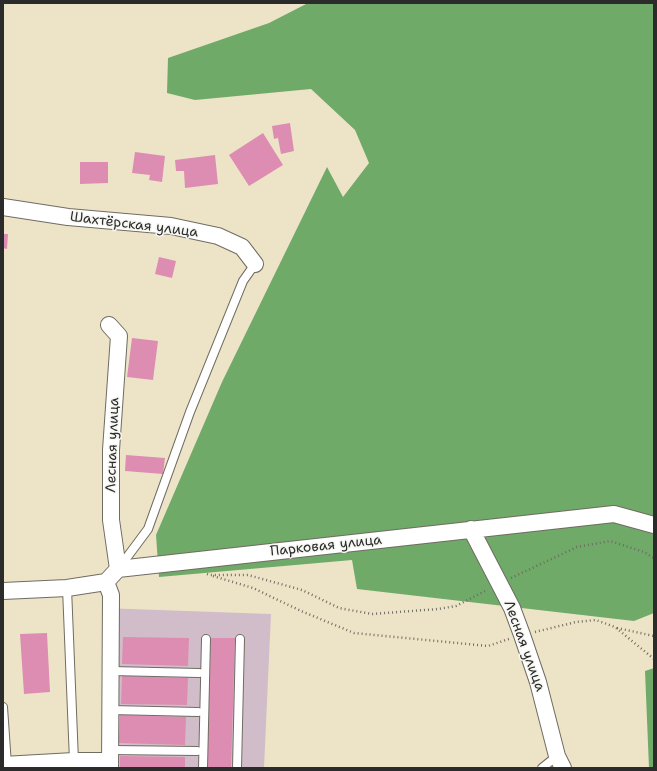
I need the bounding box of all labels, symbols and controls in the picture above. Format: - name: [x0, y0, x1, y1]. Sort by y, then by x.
- street label: Шахтёрская улица: [69, 209, 199, 241]
- street label: Лесная улица: [103, 397, 123, 493]
- street label: Парковая улица: [269, 532, 383, 560]
- street label: Лесная улица: [500, 598, 548, 694]

